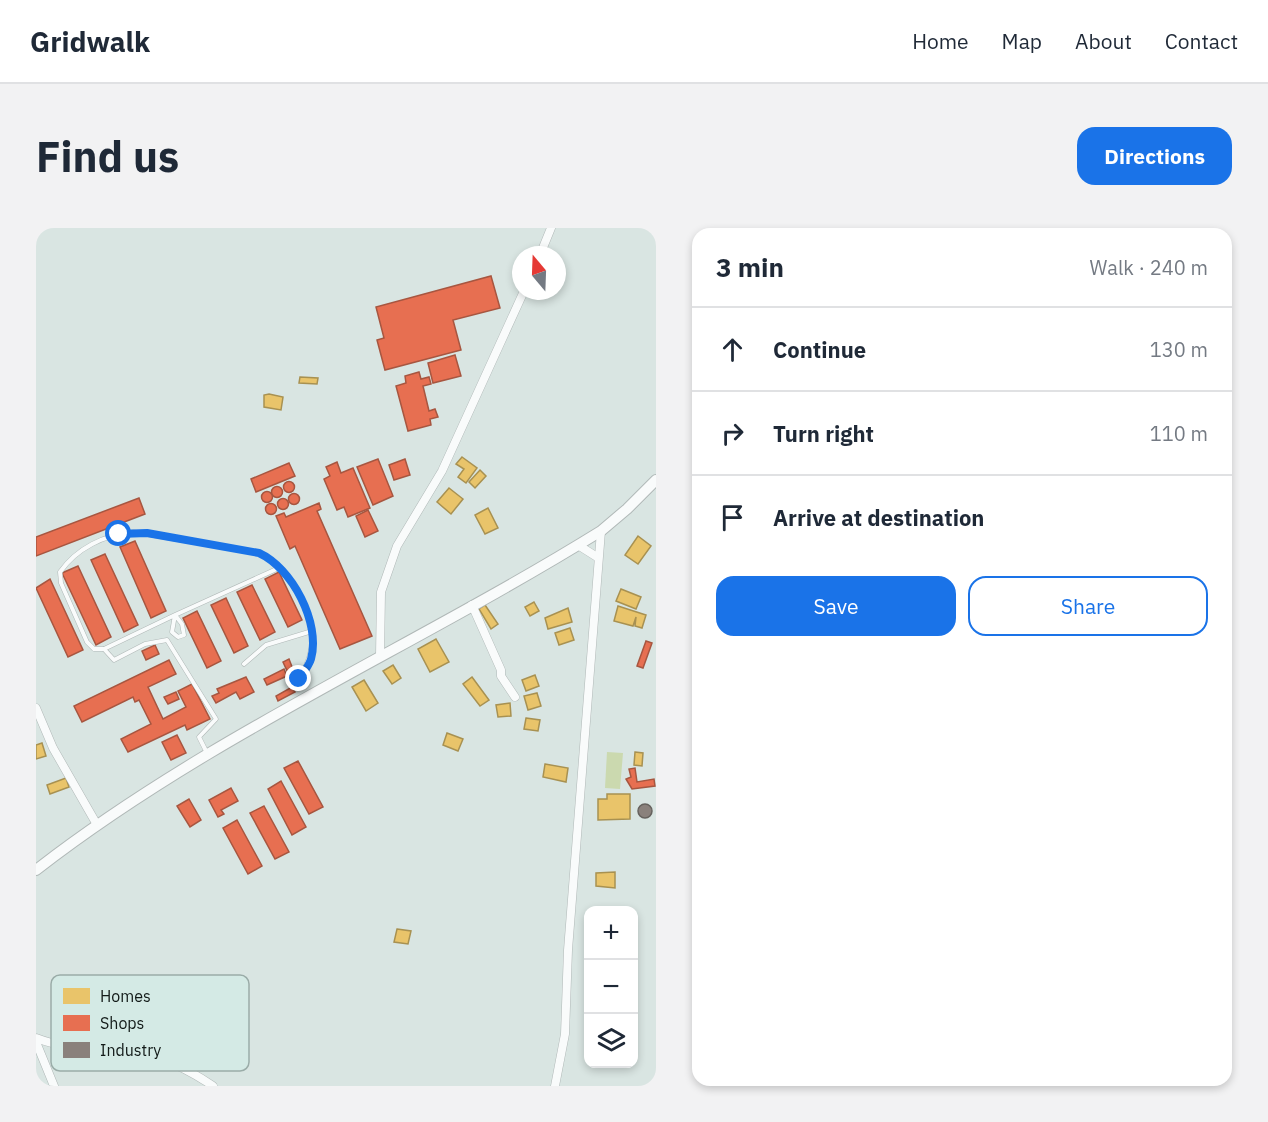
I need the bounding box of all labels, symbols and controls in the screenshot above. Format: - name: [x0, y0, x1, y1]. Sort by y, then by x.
- text: Gridwalk: [30, 23, 150, 60]
- text: Home: [912, 27, 969, 55]
- text: Map: [1002, 27, 1042, 55]
- text: About: [1075, 27, 1132, 55]
- text: Contact: [1165, 27, 1238, 55]
- button: Directions: [1077, 127, 1232, 185]
- text: Find us: [36, 129, 179, 184]
- north arrow: [512, 246, 566, 300]
- text: 3 min: [716, 250, 784, 284]
- text: Walk · 240 m: [1090, 254, 1208, 281]
- icon: ahead: [716, 333, 749, 366]
- text: Continue: [773, 335, 866, 364]
- text: 130 m: [1150, 336, 1208, 363]
- icon: right: [716, 417, 749, 450]
- text: Turn right: [773, 419, 874, 448]
- text: 110 m: [1150, 420, 1208, 447]
- icon: arrive: [716, 501, 749, 534]
- text: Arrive at destination: [773, 503, 984, 532]
- route start: [105, 520, 131, 546]
- button: Save: [716, 576, 956, 636]
- button: Share: [968, 576, 1208, 636]
- route end: [285, 665, 311, 691]
- map controls: [584, 906, 638, 1068]
- button: +: [584, 906, 638, 960]
- button: −: [584, 960, 638, 1014]
- legend: [51, 975, 249, 1071]
- text: Homes: [100, 986, 151, 1006]
- text: Shops: [100, 1013, 144, 1033]
- button: layers: [584, 1014, 638, 1068]
- text: Industry: [100, 1040, 161, 1060]

